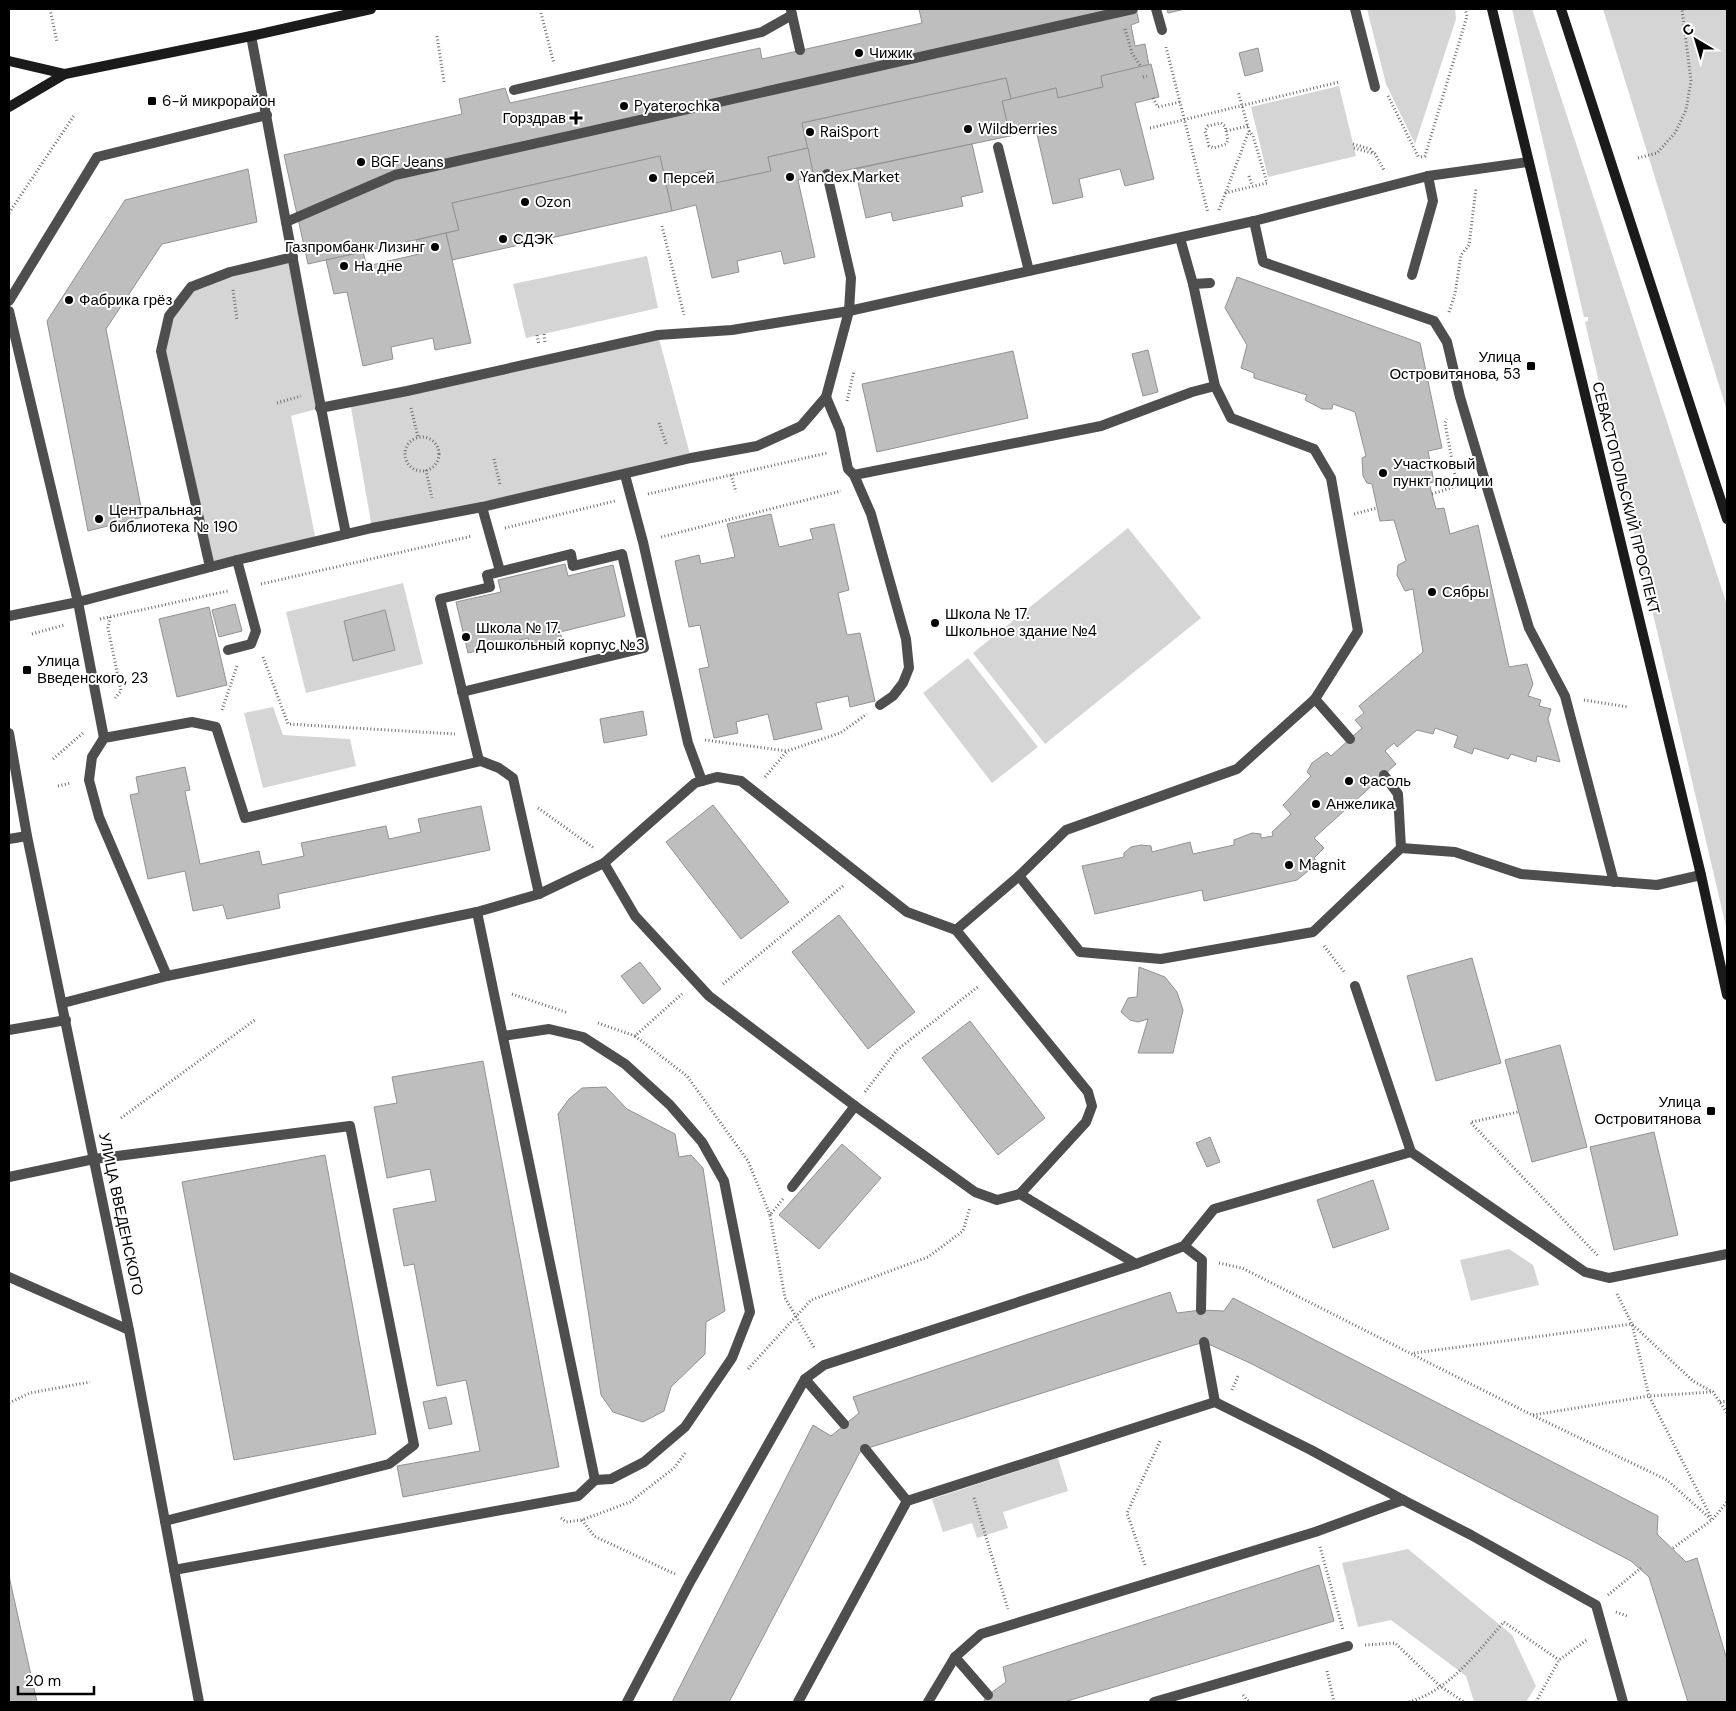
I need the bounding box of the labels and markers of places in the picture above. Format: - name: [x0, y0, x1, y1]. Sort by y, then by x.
- place label: Чижик: [869, 43, 913, 63]
- marker: Чижик: [853, 47, 865, 59]
- place label: 6-й микрорайон: [162, 91, 276, 111]
- marker: 6-й микрорайон: [146, 95, 158, 107]
- place label: Pyaterochka: [634, 96, 720, 116]
- marker: Pyaterochka: [618, 100, 630, 112]
- place label: Горздрав: [502, 108, 566, 128]
- marker: Горздрав: [570, 112, 582, 124]
- place label: Wildberries: [978, 119, 1058, 139]
- place label: RaiSport: [820, 122, 879, 142]
- marker: Wildberries: [962, 123, 974, 135]
- marker: RaiSport: [804, 126, 816, 138]
- place label: BGF Jeans: [371, 152, 444, 172]
- marker: BGF Jeans: [355, 156, 367, 168]
- place label: Yandex.Market: [800, 167, 900, 187]
- place label: Персей: [663, 168, 715, 188]
- marker: Yandex.Market: [784, 171, 796, 183]
- marker: Персей: [647, 172, 659, 184]
- place label: Ozon: [535, 192, 571, 212]
- marker: Ozon: [519, 196, 531, 208]
- place label: СДЭК: [513, 229, 553, 249]
- marker: СДЭК: [497, 233, 509, 245]
- place label: Газпромбанк Лизинг: [285, 237, 426, 257]
- marker: Газпромбанк Лизинг: [429, 241, 441, 253]
- place label: На дне: [354, 256, 403, 276]
- marker: На дне: [338, 260, 350, 272]
- place label: Фабрика грёз: [79, 290, 172, 310]
- marker: Фабрика грёз: [63, 294, 75, 306]
- place label: Улица Островитянова, 53: [1389, 347, 1522, 384]
- marker: Улица Островитянова, 53: [1525, 360, 1537, 372]
- place label: Участковый пункт полиции: [1393, 454, 1493, 491]
- marker: Участковый пункт полиции: [1377, 467, 1389, 479]
- place label: Центральная библиотека № 190: [109, 500, 238, 537]
- marker: Центральная библиотека № 190: [93, 513, 105, 525]
- place label: Сябры: [1442, 582, 1489, 602]
- marker: Сябры: [1426, 586, 1438, 598]
- place label: Школа № 17. Школьное здание №4: [945, 604, 1097, 641]
- marker: Школа № 17. Школьное здание №4: [929, 617, 941, 629]
- place label: Школа № 17. Дошкольный корпус №3: [476, 618, 645, 655]
- marker: Школа № 17. Дошкольный корпус №3: [460, 631, 472, 643]
- place label: Улица Введенского, 23: [37, 651, 148, 688]
- marker: Улица Введенского, 23: [21, 664, 33, 676]
- place label: Фасоль: [1359, 771, 1411, 791]
- marker: Фасоль: [1343, 775, 1355, 787]
- place label: Анжелика: [1326, 794, 1395, 814]
- marker: Анжелика: [1310, 798, 1322, 810]
- place label: Magnit: [1299, 855, 1346, 875]
- marker: Magnit: [1283, 859, 1295, 871]
- place label: Улица Островитянова: [1594, 1092, 1702, 1129]
- marker: Улица Островитянова: [1705, 1105, 1717, 1117]

